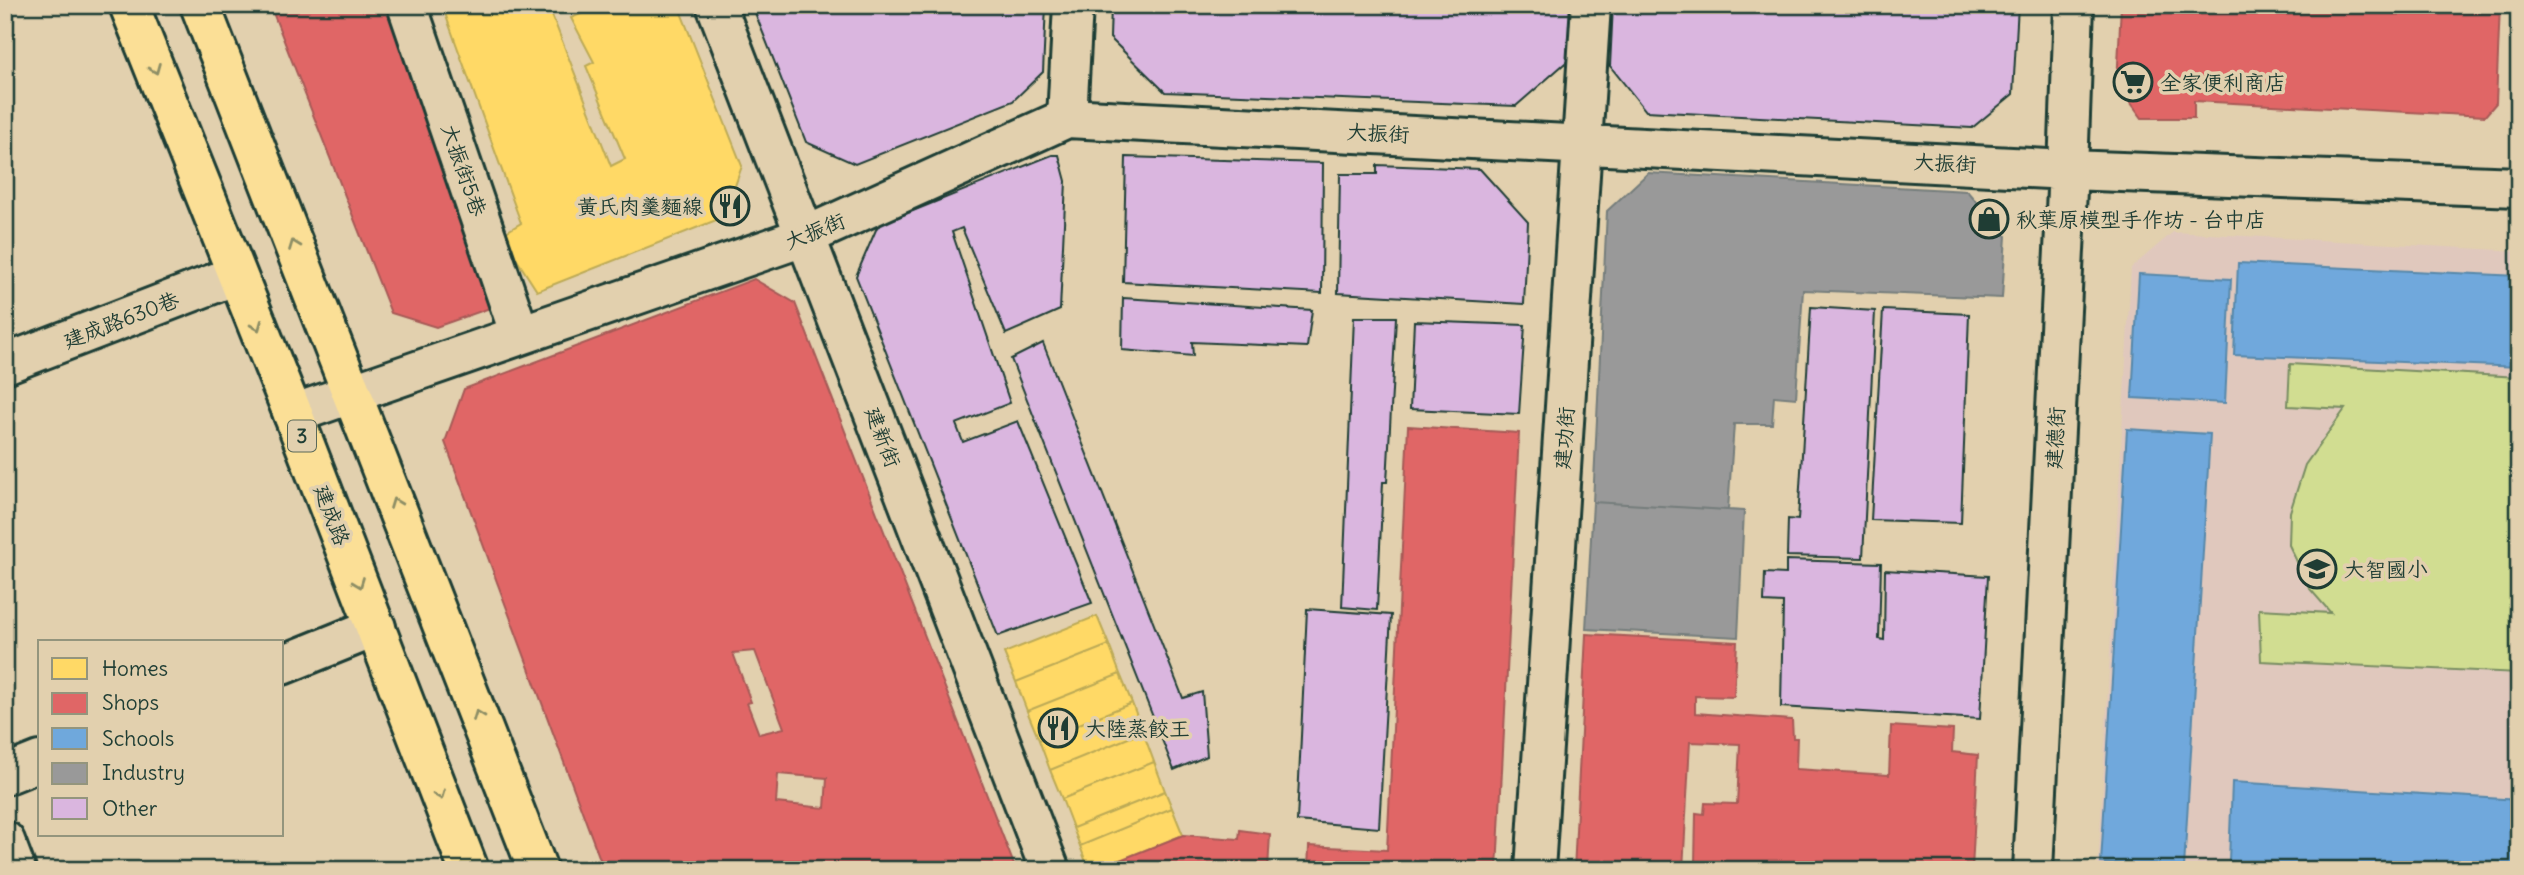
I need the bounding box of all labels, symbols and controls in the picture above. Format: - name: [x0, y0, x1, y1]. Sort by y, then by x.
- supermarket icon: 全家便利商店: [2112, 61, 2154, 103]
- one-way arrow: [146, 62, 160, 74]
- place label: 全家便利商店: [2160, 69, 2286, 96]
- street label: 大振街: [1346, 118, 1410, 148]
- street label: 大振街5巷: [436, 120, 492, 220]
- street label: 大振街: [1913, 148, 1977, 178]
- restaurant icon: 黃氏肉羹麵線: [709, 185, 751, 227]
- place label: 黃氏肉羹麵線: [577, 193, 703, 220]
- shop icon: 秋葉原模型手作坊 - 台中店: [1968, 198, 2010, 240]
- place label: 秋葉原模型手作坊 - 台中店: [2016, 206, 2266, 233]
- street label: 大振街: [781, 207, 849, 255]
- one-way arrow: [289, 240, 303, 252]
- street label: 建成路630巷: [59, 286, 183, 354]
- one-way arrow: [249, 318, 263, 331]
- street label: 建新街: [859, 403, 907, 471]
- street label: 建功街: [1548, 406, 1580, 470]
- street label: 建德街: [2040, 406, 2070, 470]
- road number: 3: [288, 420, 316, 452]
- street label: 建成路: [308, 481, 356, 549]
- one-way arrow: [390, 498, 404, 510]
- school or university icon: 大智國小: [2296, 548, 2338, 590]
- place label: 大智國小: [2344, 556, 2428, 583]
- one-way arrow: [350, 576, 364, 588]
- legend: [38, 640, 284, 836]
- text: Homes: [102, 655, 168, 682]
- text: Shops: [102, 689, 159, 716]
- restaurant icon: 大陸蒸餃王: [1037, 707, 1079, 749]
- one-way arrow: [472, 709, 486, 721]
- place label: 大陸蒸餃王: [1085, 715, 1190, 742]
- text: Schools: [102, 725, 174, 752]
- text: Industry: [102, 759, 185, 786]
- one-way arrow: [432, 788, 446, 800]
- text: Other: [102, 795, 158, 822]

